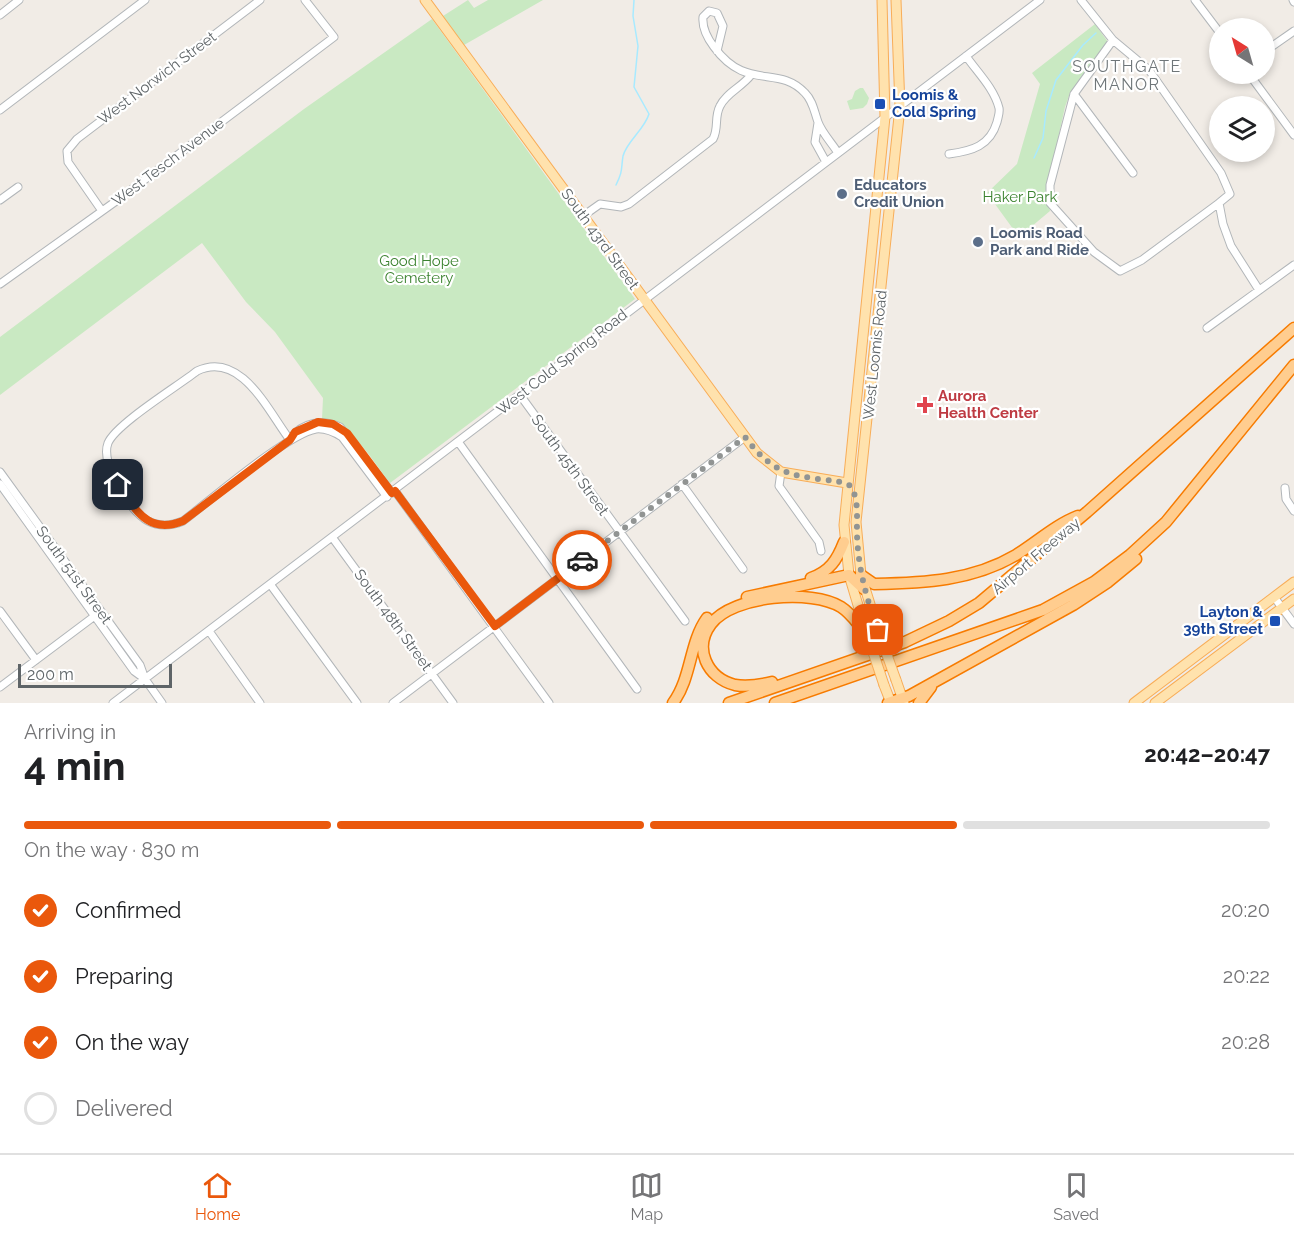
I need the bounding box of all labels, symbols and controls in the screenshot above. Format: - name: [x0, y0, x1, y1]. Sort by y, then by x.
- north arrow: [1209, 18, 1275, 84]
- map controls: [1209, 18, 1275, 162]
- street label: West Norwich Street: [94, 28, 220, 128]
- district label: SOUTHGATE MANOR: [1072, 57, 1182, 94]
- place label: Loomis & Cold Spring: [892, 86, 976, 121]
- button: layers: [1209, 96, 1275, 162]
- marker: Loomis & Cold Spring: [873, 97, 887, 111]
- street label: West Tesch Avenue: [108, 114, 228, 210]
- place label: Educators Credit Union: [854, 176, 944, 211]
- street label: South 43rd Street: [557, 185, 643, 293]
- marker: Educators Credit Union: [835, 187, 849, 201]
- park label: Haker Park: [983, 188, 1057, 206]
- place label: Loomis Road Park and Ride: [990, 224, 1089, 259]
- marker: Loomis Road Park and Ride: [971, 235, 985, 249]
- park label: Good Hope Cemetery: [379, 252, 459, 287]
- street label: West Loomis Road: [859, 289, 891, 421]
- street label: West Cold Spring Road: [493, 305, 631, 419]
- place label: Aurora Health Center: [938, 387, 1039, 422]
- marker: Aurora Health Center: [916, 396, 934, 414]
- street label: South 45th Street: [527, 411, 613, 519]
- pin: [92, 459, 143, 510]
- icon: home: [101, 468, 134, 501]
- street label: Airport Freeway: [988, 514, 1084, 598]
- street label: South 51st Street: [32, 522, 116, 628]
- courier: [552, 530, 612, 590]
- icon: car: [566, 544, 599, 577]
- street label: South 48th Street: [350, 566, 436, 674]
- place label: Layton & 39th Street: [1183, 603, 1263, 638]
- pin: [852, 604, 903, 655]
- icon: bag: [861, 613, 894, 646]
- marker: Layton & 39th Street: [1268, 614, 1282, 628]
- scale bar: [18, 661, 172, 688]
- text: 200 m: [27, 665, 74, 684]
- text: Arriving in: [24, 720, 116, 744]
- text: 20:42–20:47: [1144, 741, 1270, 767]
- text: 4 min: [24, 743, 125, 789]
- text: On the way · 830 m: [24, 838, 199, 862]
- icon: check: [24, 894, 57, 927]
- text: Confirmed: [75, 897, 182, 923]
- text: 20:20: [1221, 898, 1270, 922]
- icon: check: [24, 960, 57, 993]
- text: Preparing: [75, 963, 173, 989]
- text: 20:22: [1223, 964, 1270, 988]
- icon: check: [24, 1026, 57, 1059]
- text: On the way: [75, 1029, 189, 1055]
- text: 20:28: [1221, 1030, 1270, 1054]
- text: Delivered: [75, 1095, 173, 1121]
- tab: Home: [195, 1169, 240, 1224]
- tab: Map: [630, 1169, 663, 1224]
- tab: Saved: [1053, 1169, 1099, 1224]

